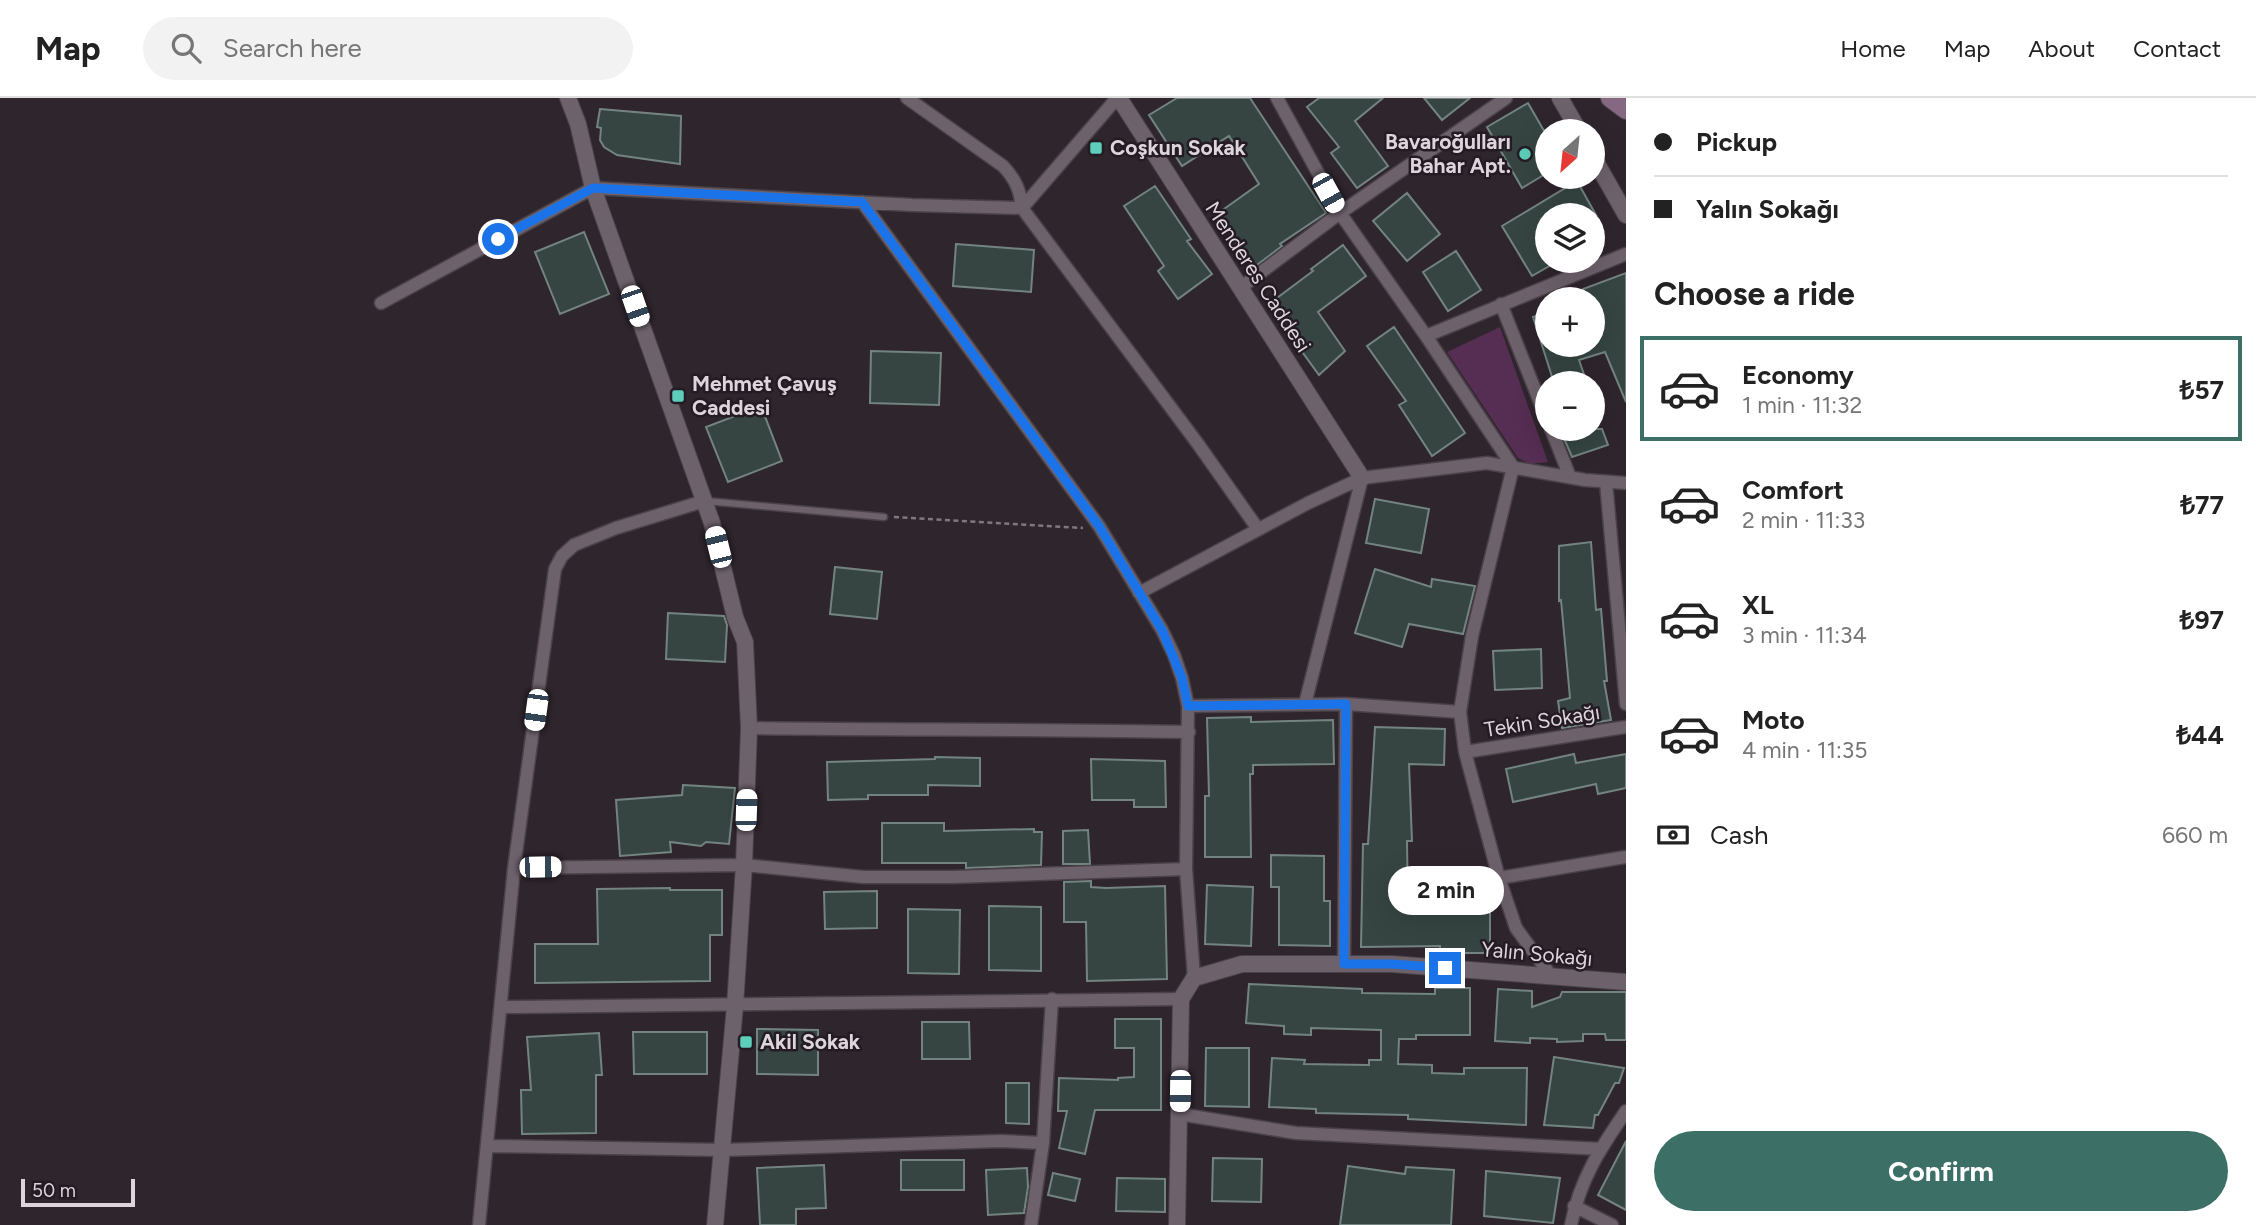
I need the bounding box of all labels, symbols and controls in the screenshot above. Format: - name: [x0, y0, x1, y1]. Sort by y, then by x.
- search box: [143, 17, 633, 80]
- text: Map: [35, 29, 101, 68]
- icon: search: [167, 29, 205, 67]
- text: Search here: [223, 32, 362, 64]
- text: Home: [1840, 34, 1906, 63]
- text: Map: [1944, 34, 1990, 63]
- text: About: [2028, 34, 2095, 63]
- text: Contact: [2133, 34, 2221, 63]
- north arrow: [1535, 119, 1605, 189]
- map controls: [1535, 119, 1605, 441]
- text: Pickup: [1696, 126, 1777, 158]
- place label: Bavaroğulları Bahar Apt.: [1385, 129, 1511, 178]
- place label: Coşkun Sokak: [1110, 135, 1247, 160]
- marker: Coşkun Sokak: [1088, 140, 1104, 156]
- marker: Bavaroğulları Bahar Apt.: [1517, 146, 1533, 162]
- car: [1309, 170, 1348, 216]
- text: Yalın Sokağı: [1696, 193, 1839, 225]
- street label: Menderes Caddesi: [1200, 197, 1317, 357]
- button: layers: [1535, 203, 1605, 273]
- route start: [482, 223, 514, 255]
- text: Choose a ride: [1654, 275, 1855, 313]
- car: [619, 283, 652, 329]
- button: +: [1535, 287, 1605, 357]
- icon: car: [1658, 357, 1721, 420]
- text: Economy: [1742, 359, 1854, 391]
- place label: Mehmet Çavuş Caddesi: [692, 371, 837, 420]
- button: −: [1535, 371, 1605, 441]
- text: ₺57: [2180, 374, 2224, 406]
- marker: Mehmet Çavuş Caddesi: [670, 388, 686, 404]
- text: 1 min · 11:32: [1742, 391, 1862, 419]
- icon: car: [1658, 472, 1721, 535]
- text: Comfort: [1742, 474, 1844, 506]
- text: ₺77: [2180, 489, 2224, 521]
- text: 2 min · 11:33: [1742, 506, 1865, 534]
- car: [703, 524, 734, 570]
- icon: car: [1658, 587, 1721, 650]
- text: XL: [1742, 589, 1774, 621]
- text: ₺97: [2180, 604, 2224, 636]
- text: 3 min · 11:34: [1742, 621, 1867, 649]
- car: [523, 688, 550, 732]
- street label: Tekin Sokağı: [1482, 699, 1601, 742]
- icon: car: [1658, 702, 1721, 765]
- text: Moto: [1742, 704, 1805, 736]
- text: ₺44: [2176, 719, 2224, 751]
- text: 4 min · 11:35: [1742, 736, 1867, 764]
- car: [735, 789, 758, 831]
- icon: cash: [1654, 816, 1692, 854]
- text: Cash: [1710, 819, 1769, 851]
- text: 660 m: [2162, 821, 2228, 849]
- car: [519, 856, 562, 878]
- callout: 2 min: [1387, 866, 1503, 916]
- text: 2 min: [1417, 876, 1475, 904]
- street label: Yalın Sokağı: [1480, 936, 1594, 971]
- route end: [1429, 952, 1461, 984]
- place label: Akil Sokak: [760, 1029, 861, 1054]
- marker: Akil Sokak: [738, 1034, 754, 1050]
- car: [1170, 1070, 1191, 1112]
- button: Confirm: [1654, 1131, 2228, 1211]
- scale bar: [21, 1176, 135, 1208]
- text: 50 m: [32, 1179, 76, 1202]

